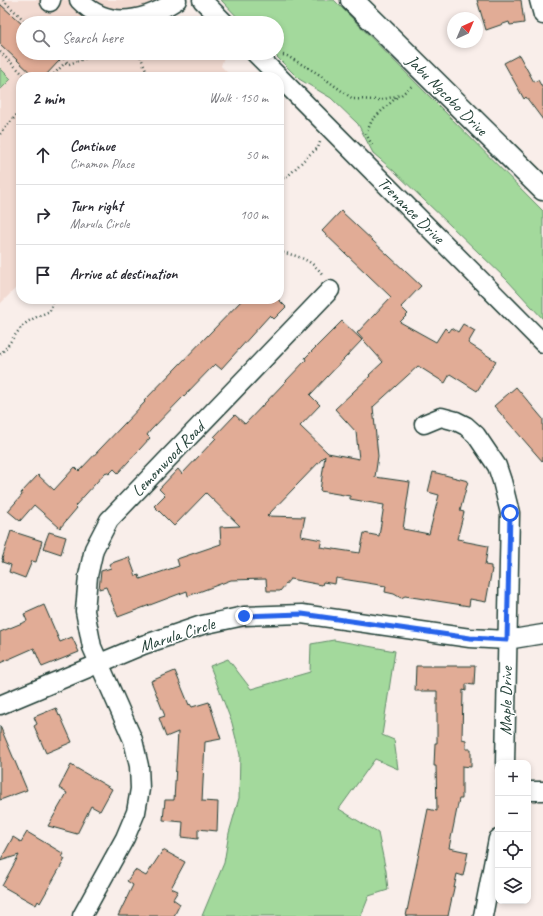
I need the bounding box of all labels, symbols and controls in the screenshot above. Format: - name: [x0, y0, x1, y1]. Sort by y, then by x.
- north arrow: [447, 12, 483, 48]
- search box: [16, 16, 284, 60]
- icon: search: [30, 27, 52, 49]
- text: Search here: [62, 29, 123, 48]
- street label: Jabu Ngcobo Drive: [401, 49, 493, 141]
- text: 2 min: [32, 88, 65, 109]
- text: Walk · 150 m: [209, 90, 268, 106]
- text: Continue: [70, 137, 115, 156]
- icon: ahead: [32, 144, 54, 166]
- text: 50 m: [246, 147, 268, 163]
- text: Cinamon Place: [70, 156, 134, 172]
- street label: Trenance Drive: [373, 172, 450, 249]
- text: Turn right: [70, 197, 123, 216]
- icon: right: [32, 204, 54, 226]
- text: 100 m: [240, 207, 268, 223]
- text: Marula Circle: [70, 216, 130, 232]
- icon: arrive: [32, 264, 54, 286]
- text: Arrive at destination: [70, 265, 177, 284]
- street label: Lemonwood Road: [127, 415, 211, 501]
- route start: [501, 504, 519, 522]
- route end: [235, 607, 253, 625]
- street label: Marula Circle: [137, 613, 219, 657]
- street label: Maple Drive: [495, 665, 517, 736]
- map controls: [495, 760, 531, 904]
- button: +: [495, 760, 531, 796]
- button: −: [495, 796, 531, 832]
- button: locate: [495, 832, 531, 868]
- button: layers: [495, 868, 531, 904]

